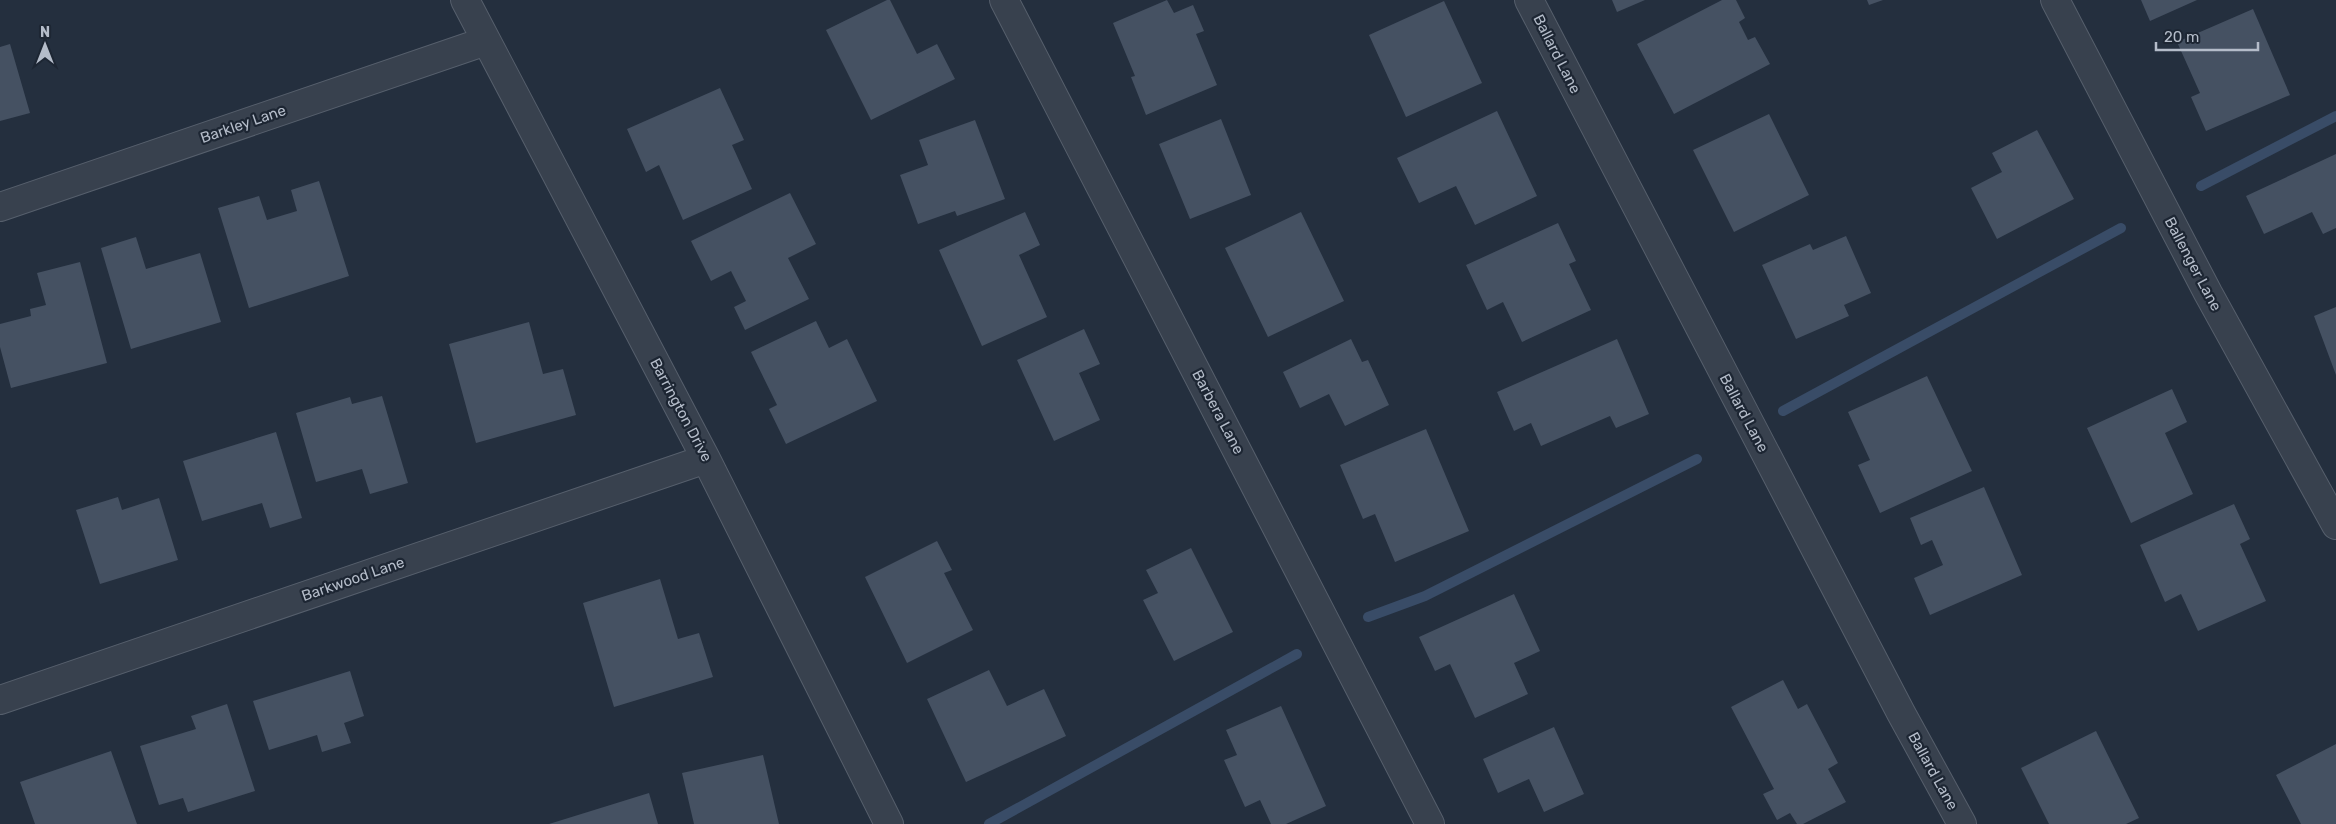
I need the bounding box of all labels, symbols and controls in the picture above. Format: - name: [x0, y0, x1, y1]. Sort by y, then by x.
- street label: Ballard Lane: [1529, 11, 1585, 97]
- north arrow: [20, 20, 70, 70]
- scale bar: [2156, 20, 2258, 52]
- text: N: [40, 24, 50, 41]
- text: 20 m: [2164, 28, 2199, 46]
- street label: Barkley Lane: [198, 101, 288, 147]
- street label: Ballenger Lane: [2161, 214, 2225, 314]
- street label: Barrington Drive: [646, 355, 716, 465]
- street label: Barbera Lane: [1188, 367, 1248, 457]
- street label: Ballard Lane: [1716, 371, 1772, 455]
- street label: Barkwood Lane: [299, 553, 407, 605]
- street label: Ballard Lane: [1904, 729, 1962, 813]

